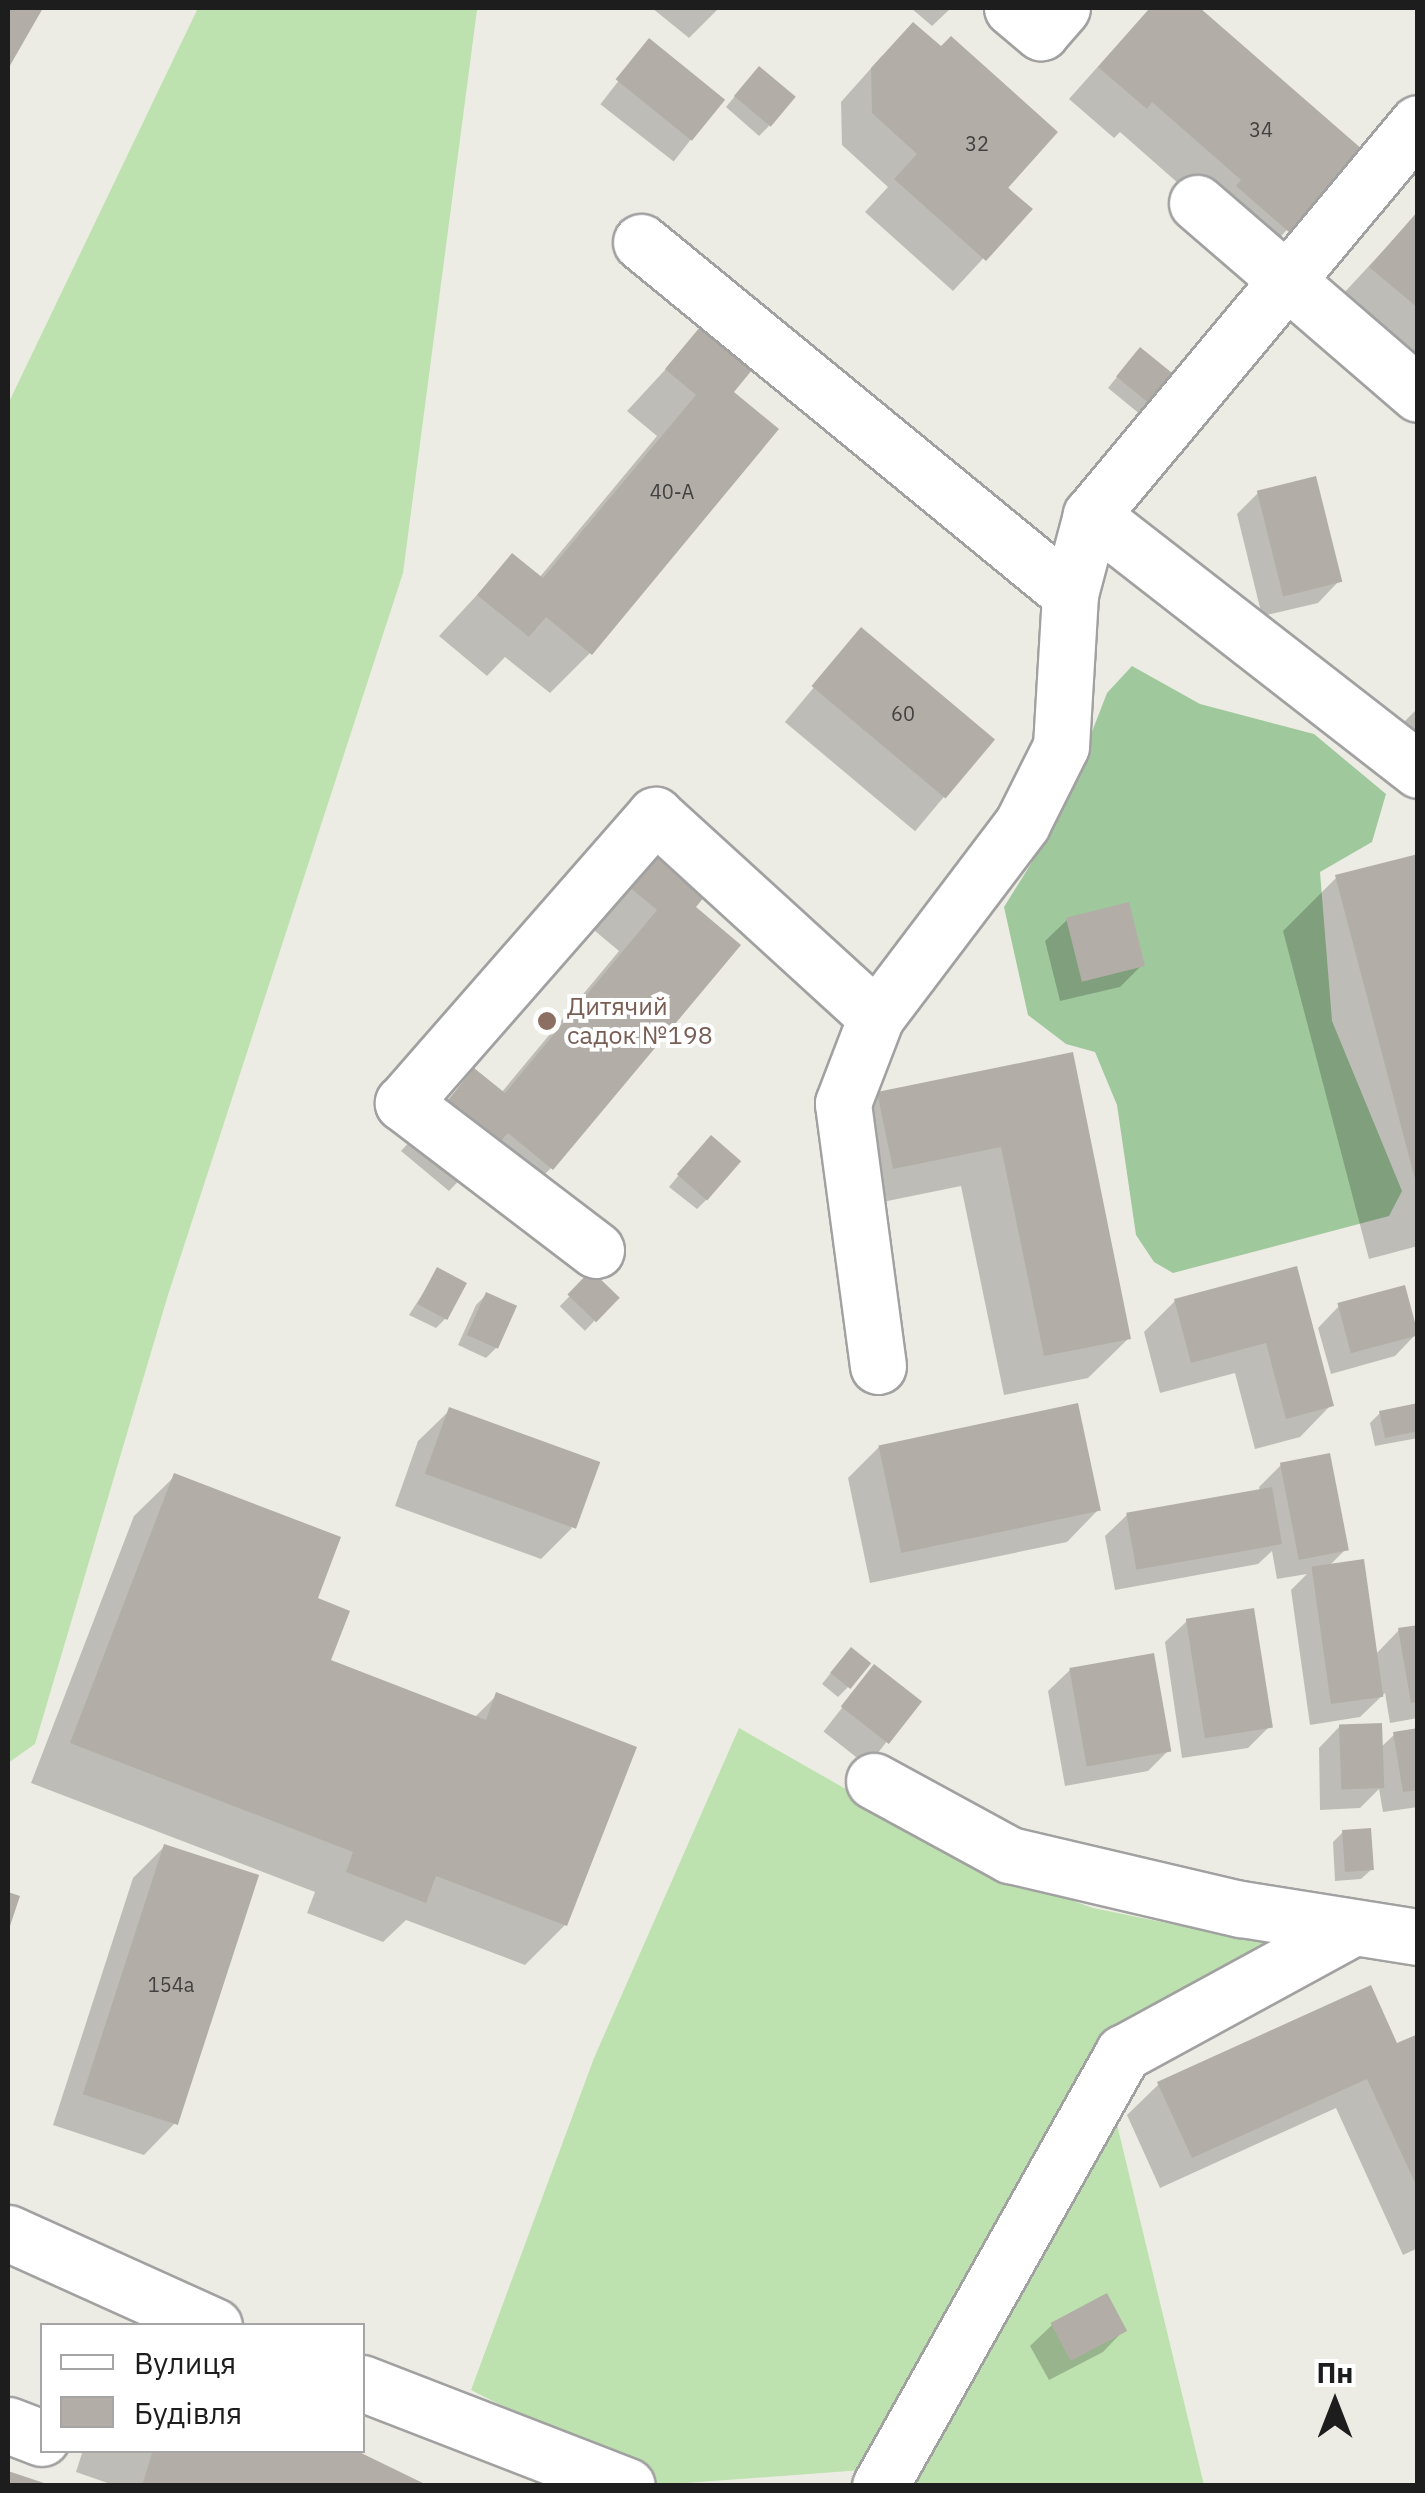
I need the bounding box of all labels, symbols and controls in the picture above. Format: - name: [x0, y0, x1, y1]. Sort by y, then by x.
- house number: 34: [1249, 117, 1273, 141]
- house number: 32: [965, 131, 989, 155]
- house number: 40-А: [650, 479, 694, 503]
- house number: 60: [891, 701, 915, 725]
- place label: Дитячий садок №198: [567, 992, 713, 1051]
- marker: Дитячий садок №198: [536, 1010, 558, 1032]
- house number: 154а: [148, 1972, 194, 1996]
- legend: [40, 2323, 365, 2453]
- text: Вулиця: [134, 2343, 236, 2382]
- north arrow: [1285, 2353, 1385, 2453]
- text: Пн: [1317, 2354, 1354, 2391]
- text: Будівля: [134, 2393, 242, 2432]

